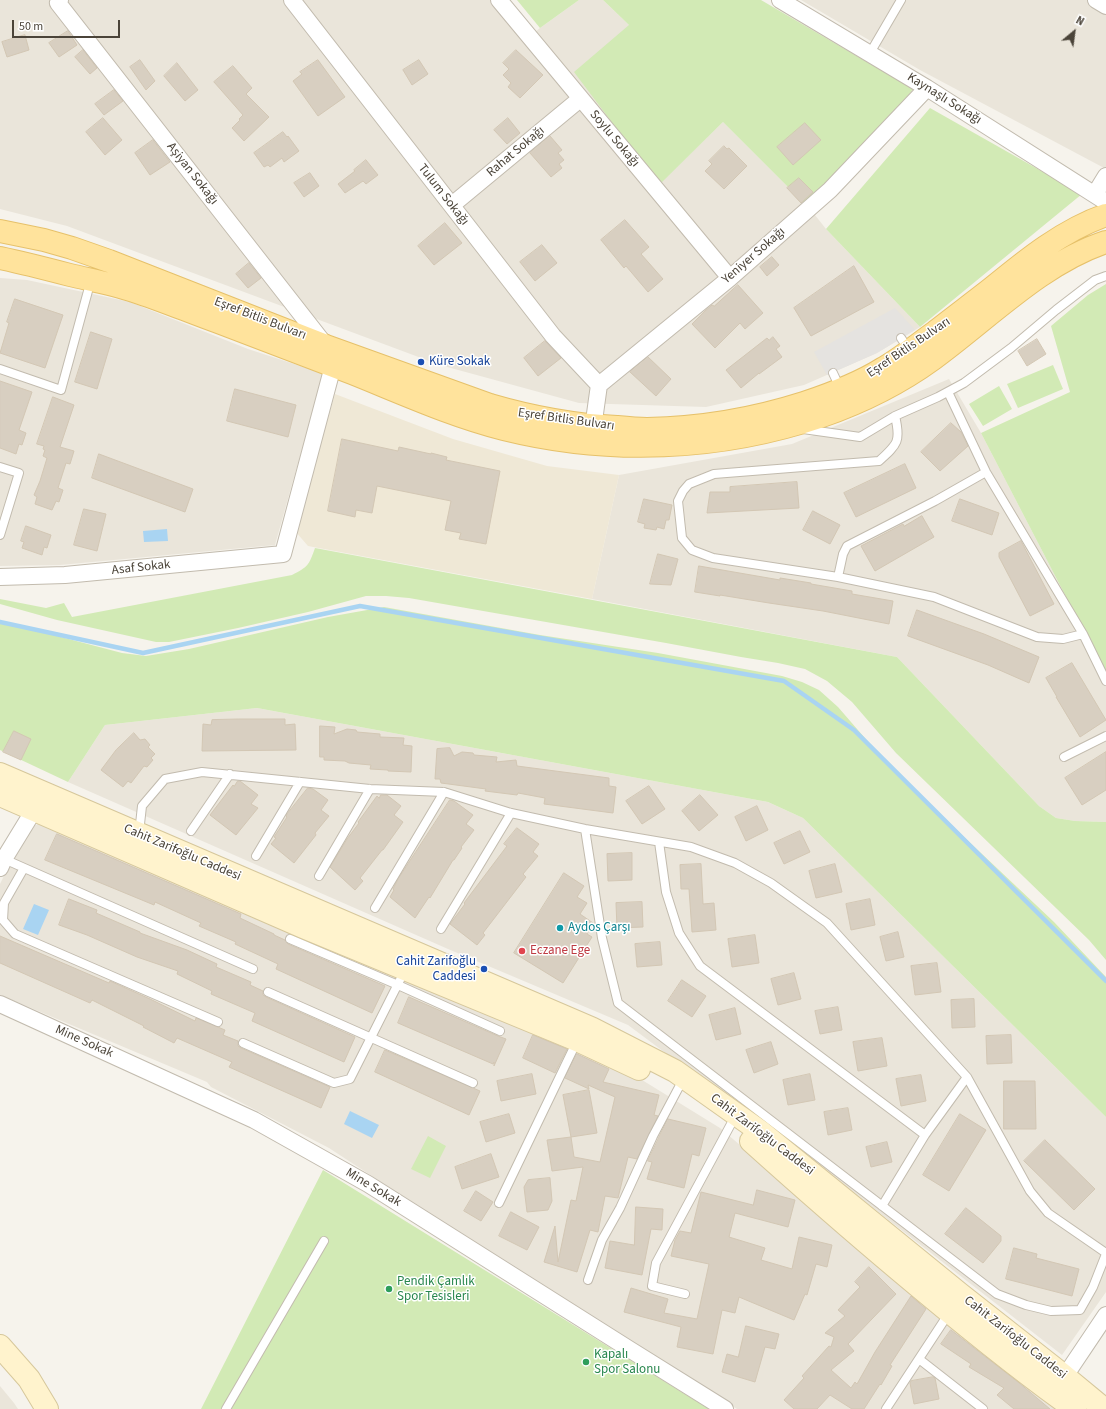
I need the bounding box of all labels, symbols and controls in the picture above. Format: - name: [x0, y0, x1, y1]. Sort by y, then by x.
- scale bar: [14, 12, 122, 38]
- north arrow: [1054, 12, 1094, 52]
- text: N: [1073, 13, 1087, 29]
- text: 50 m: [19, 18, 43, 35]
- street label: Kaynaşlı Sokağı: [904, 70, 984, 128]
- street label: Soylu Sokağı: [586, 107, 642, 171]
- street label: Rahat Sokağı: [484, 123, 548, 181]
- street label: Aşiyan Sokağı: [163, 140, 221, 208]
- street label: Tulum Sokağı: [414, 161, 472, 229]
- street label: Yeniyer Sokağı: [719, 224, 789, 288]
- street label: Eşref Bitlis Bulvarı: [212, 294, 308, 344]
- street label: Eşref Bitlis Bulvarı: [864, 314, 954, 382]
- place label: Küre Sokak: [429, 354, 490, 370]
- marker: Küre Sokak: [416, 357, 426, 367]
- street label: Eşref Bitlis Bulvarı: [517, 405, 615, 435]
- street label: Asaf Sokak: [111, 557, 171, 579]
- street label: Cahit Zarifoğlu Caddesi: [121, 821, 243, 885]
- place label: Aydos Çarşı: [568, 920, 630, 936]
- marker: Aydos Çarşı: [555, 923, 565, 933]
- place label: Eczane Ege: [530, 943, 590, 959]
- marker: Eczane Ege: [517, 946, 527, 956]
- place label: Cahit Zarifoğlu Caddesi: [396, 954, 476, 985]
- marker: Cahit Zarifoğlu Caddesi: [479, 964, 489, 974]
- street label: Mine Sokak: [52, 1022, 116, 1062]
- street label: Cahit Zarifoğlu Caddesi: [707, 1091, 817, 1179]
- street label: Mine Sokak: [342, 1165, 404, 1211]
- place label: Pendik Çamlık Spor Tesisleri: [397, 1274, 475, 1305]
- marker: Pendik Çamlık Spor Tesisleri: [384, 1284, 394, 1294]
- street label: Cahit Zarifoğlu Caddesi: [961, 1293, 1069, 1383]
- place label: Kapalı Spor Salonu: [594, 1347, 660, 1378]
- marker: Kapalı Spor Salonu: [581, 1357, 591, 1367]

